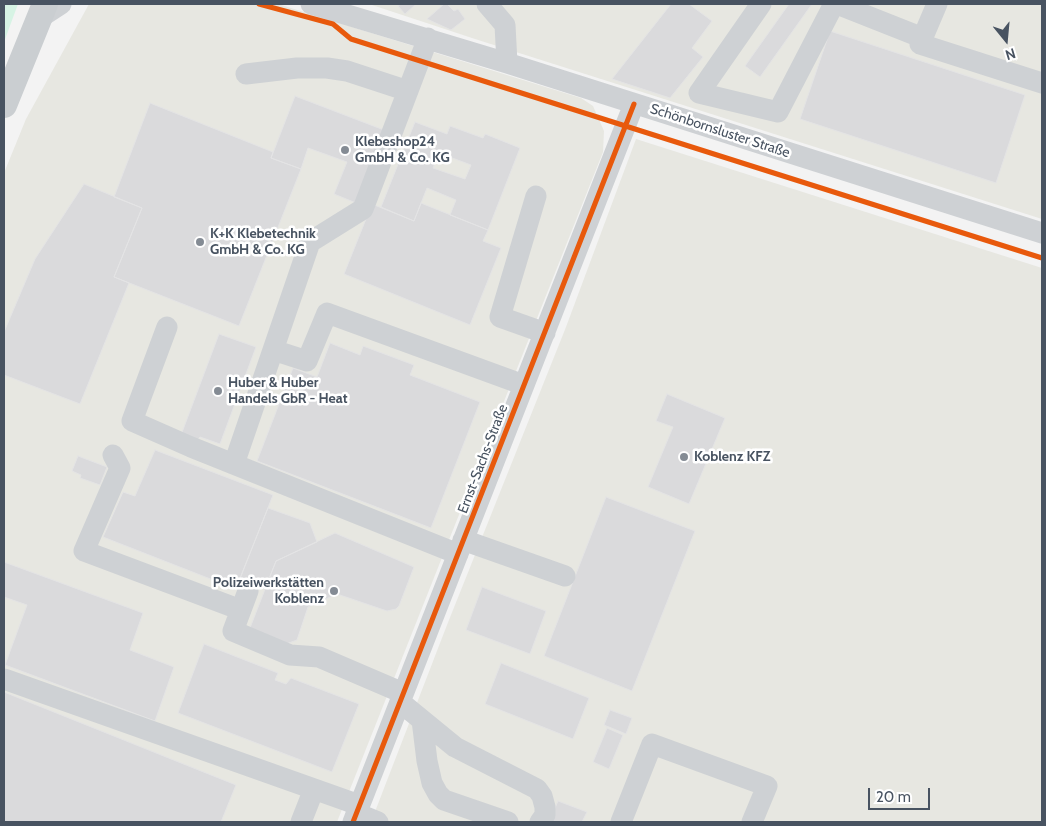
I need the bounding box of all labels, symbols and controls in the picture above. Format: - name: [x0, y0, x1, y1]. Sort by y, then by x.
- north arrow: [981, 15, 1031, 65]
- text: N: [1003, 44, 1018, 64]
- street label: Schönbornsluster Straße: [648, 100, 792, 162]
- place label: Klebeshop24 GmbH & Co. KG: [355, 134, 450, 166]
- marker: Klebeshop24 GmbH & Co. KG: [339, 144, 351, 156]
- place label: K+K Klebetechnik GmbH & Co. KG: [210, 226, 316, 258]
- marker: K+K Klebetechnik GmbH & Co. KG: [194, 236, 206, 248]
- place label: Huber & Huber Handels GbR - Heat: [228, 375, 348, 408]
- marker: Huber & Huber Handels GbR - Heat: [212, 385, 224, 397]
- street label: Ernst-Sachs-Straße: [454, 402, 512, 516]
- place label: Koblenz KFZ: [694, 449, 770, 465]
- marker: Koblenz KFZ: [678, 451, 690, 463]
- place label: Polizeiwerkstätten Koblenz: [213, 575, 324, 608]
- marker: Polizeiwerkstätten Koblenz: [328, 585, 340, 597]
- scale bar: [871, 778, 934, 810]
- text: 20 m: [876, 788, 911, 806]

